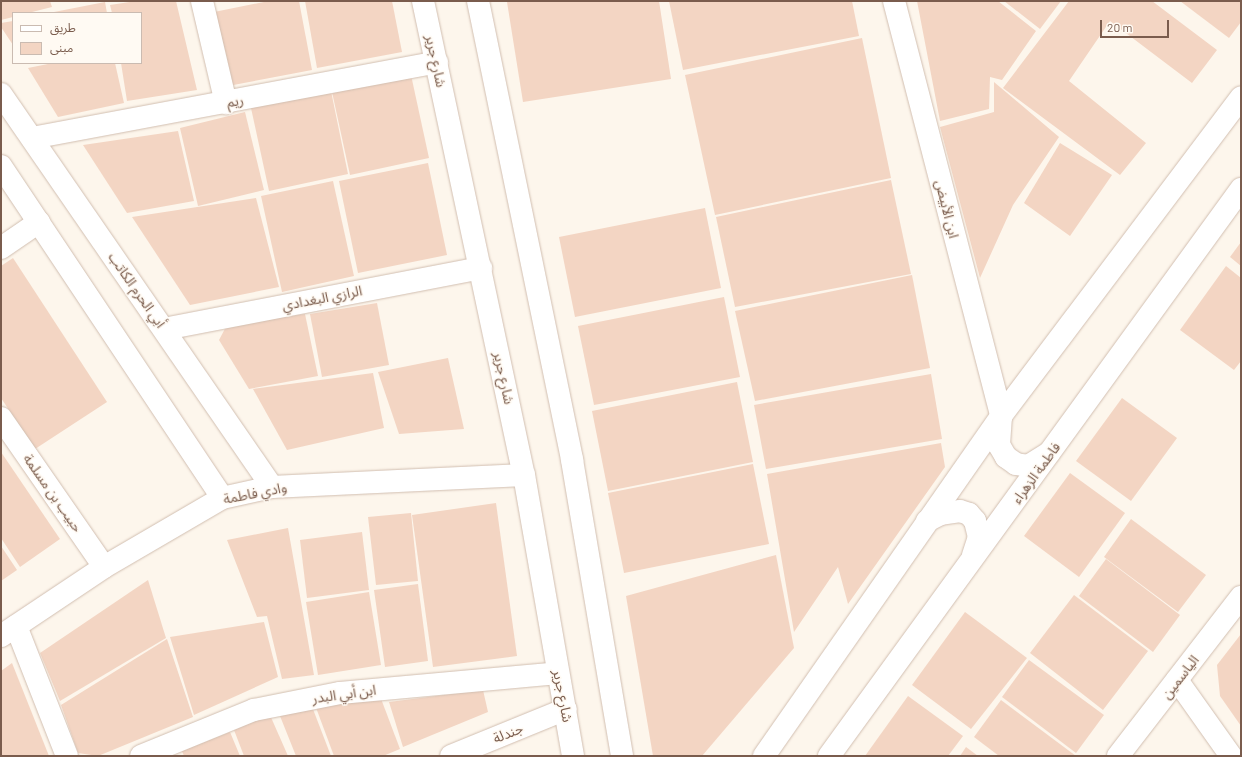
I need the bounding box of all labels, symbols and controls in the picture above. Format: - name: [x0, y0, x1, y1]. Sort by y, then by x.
- legend: [12, 12, 142, 64]
- scale bar: [1102, 12, 1171, 38]
- text: طريق: [50, 20, 76, 34]
- text: 20 m: [1107, 20, 1133, 34]
- street label: شارع جرير: [422, 33, 450, 89]
- text: مبنى: [50, 40, 73, 54]
- street label: ريم: [225, 91, 245, 111]
- street label: ابن الأبيض: [932, 178, 962, 240]
- street label: أبي الحرم الكاتب: [105, 249, 169, 331]
- street label: الرازي البغدادي: [281, 282, 363, 314]
- street label: شارع جرير: [490, 350, 518, 406]
- street label: فاطمة الزهراء: [1008, 439, 1064, 507]
- street label: حبيب بن مسلمة: [20, 451, 86, 535]
- street label: وادي فاطمة: [222, 479, 288, 507]
- street label: الياسمين: [1158, 652, 1202, 702]
- street label: شارع جرير: [550, 668, 576, 724]
- street label: ابن أبي البدر: [311, 681, 377, 707]
- street label: جندلة: [491, 719, 525, 747]

